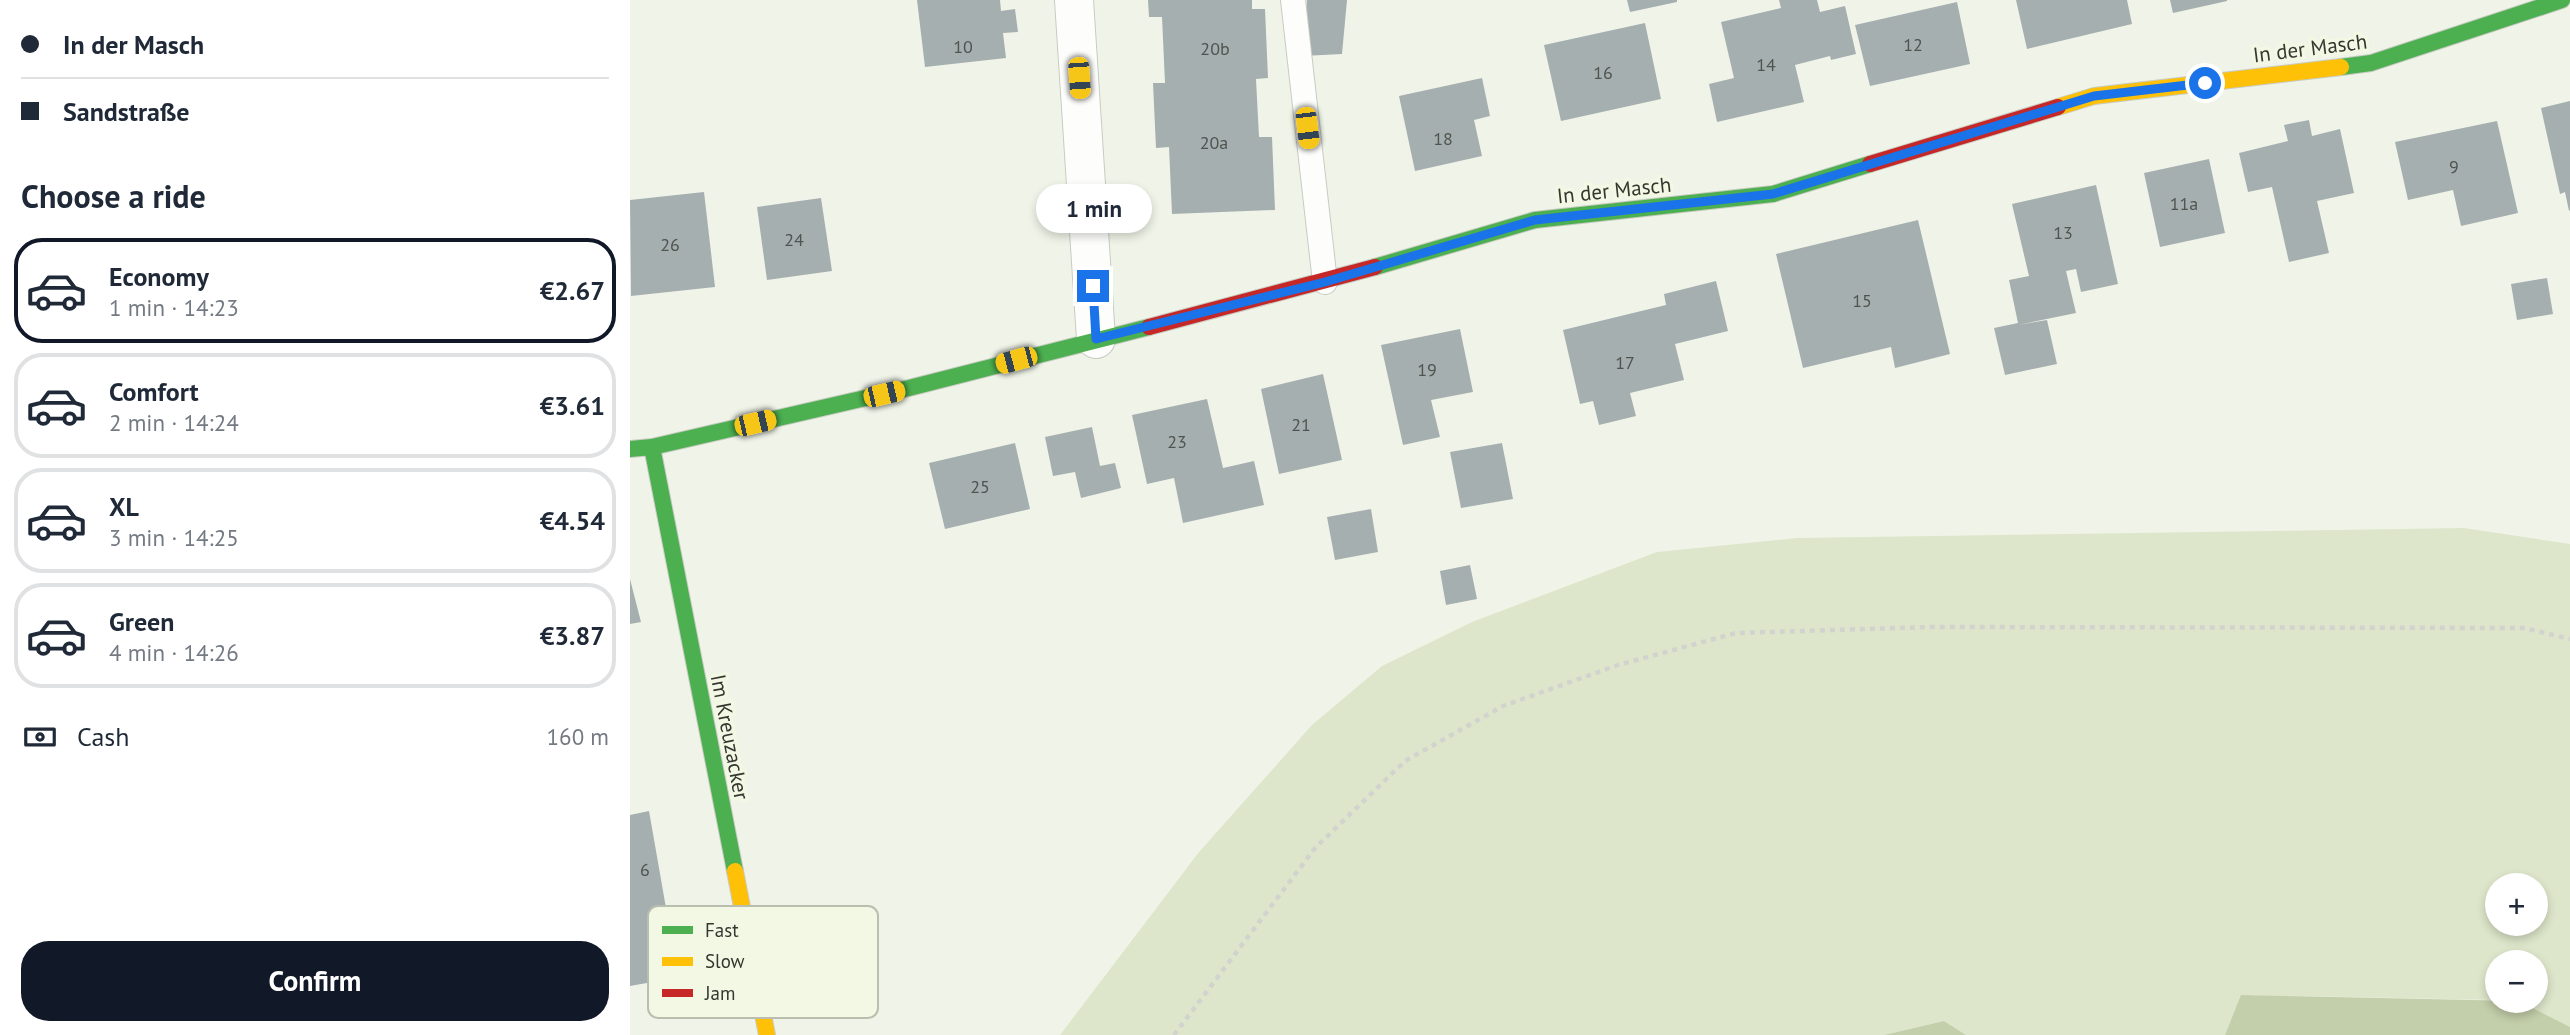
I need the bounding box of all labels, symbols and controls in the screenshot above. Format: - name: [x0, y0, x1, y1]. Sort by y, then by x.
- text: In der Masch: [63, 28, 204, 61]
- street label: In der Masch: [2251, 28, 2369, 68]
- house number: 12: [1903, 33, 1923, 56]
- house number: 10: [953, 35, 973, 58]
- house number: 20b: [1200, 37, 1230, 60]
- house number: 14: [1756, 53, 1776, 76]
- car: [1068, 56, 1091, 100]
- house number: 16: [1593, 61, 1613, 84]
- route start: [2189, 67, 2221, 99]
- text: Sandstraße: [63, 95, 190, 128]
- car: [1295, 106, 1320, 150]
- house number: 18: [1433, 127, 1453, 150]
- house number: 20a: [1200, 131, 1228, 154]
- house number: 9: [2449, 155, 2459, 178]
- street label: In der Masch: [1556, 171, 1672, 209]
- text: Choose a ride: [21, 175, 206, 217]
- callout: 1 min: [1035, 184, 1151, 233]
- house number: 11a: [2170, 192, 2198, 215]
- text: 1 min: [1066, 194, 1122, 223]
- house number: 13: [2053, 221, 2073, 244]
- house number: 24: [784, 228, 804, 251]
- house number: 26: [660, 233, 680, 256]
- icon: car: [25, 259, 88, 322]
- text: Economy: [109, 260, 209, 293]
- route end: [1077, 270, 1109, 302]
- text: €2.67: [540, 274, 605, 307]
- house number: 15: [1852, 289, 1872, 312]
- text: 1 min · 14:23: [109, 293, 239, 322]
- car: [993, 344, 1040, 376]
- house number: 17: [1615, 351, 1635, 374]
- house number: 19: [1417, 358, 1437, 381]
- icon: car: [25, 374, 88, 437]
- text: Comfort: [109, 375, 199, 408]
- car: [862, 379, 907, 409]
- text: €3.61: [540, 389, 605, 422]
- text: 2 min · 14:24: [109, 408, 239, 437]
- car: [733, 408, 778, 438]
- house number: 21: [1291, 413, 1311, 436]
- house number: 23: [1167, 430, 1187, 453]
- house number: 25: [970, 475, 990, 498]
- icon: car: [25, 489, 88, 552]
- text: XL: [109, 490, 139, 523]
- text: €4.54: [540, 504, 605, 537]
- text: 3 min · 14:25: [109, 523, 239, 552]
- icon: car: [25, 604, 88, 667]
- text: Green: [109, 605, 174, 638]
- text: €3.87: [540, 619, 605, 652]
- text: 4 min · 14:26: [109, 638, 239, 667]
- street label: Im Kreuzacker: [705, 672, 755, 802]
- icon: cash: [21, 718, 59, 756]
- text: Cash: [77, 720, 129, 753]
- text: 160 m: [547, 722, 609, 751]
- house number: 6: [640, 858, 650, 881]
- map controls: [2485, 873, 2548, 1013]
- button: +: [2485, 873, 2548, 936]
- legend: [648, 906, 878, 1018]
- text: Fast: [705, 918, 739, 942]
- button: Confirm: [21, 941, 609, 1021]
- text: Slow: [705, 949, 745, 973]
- button: −: [2485, 950, 2548, 1013]
- text: Jam: [704, 981, 735, 1005]

